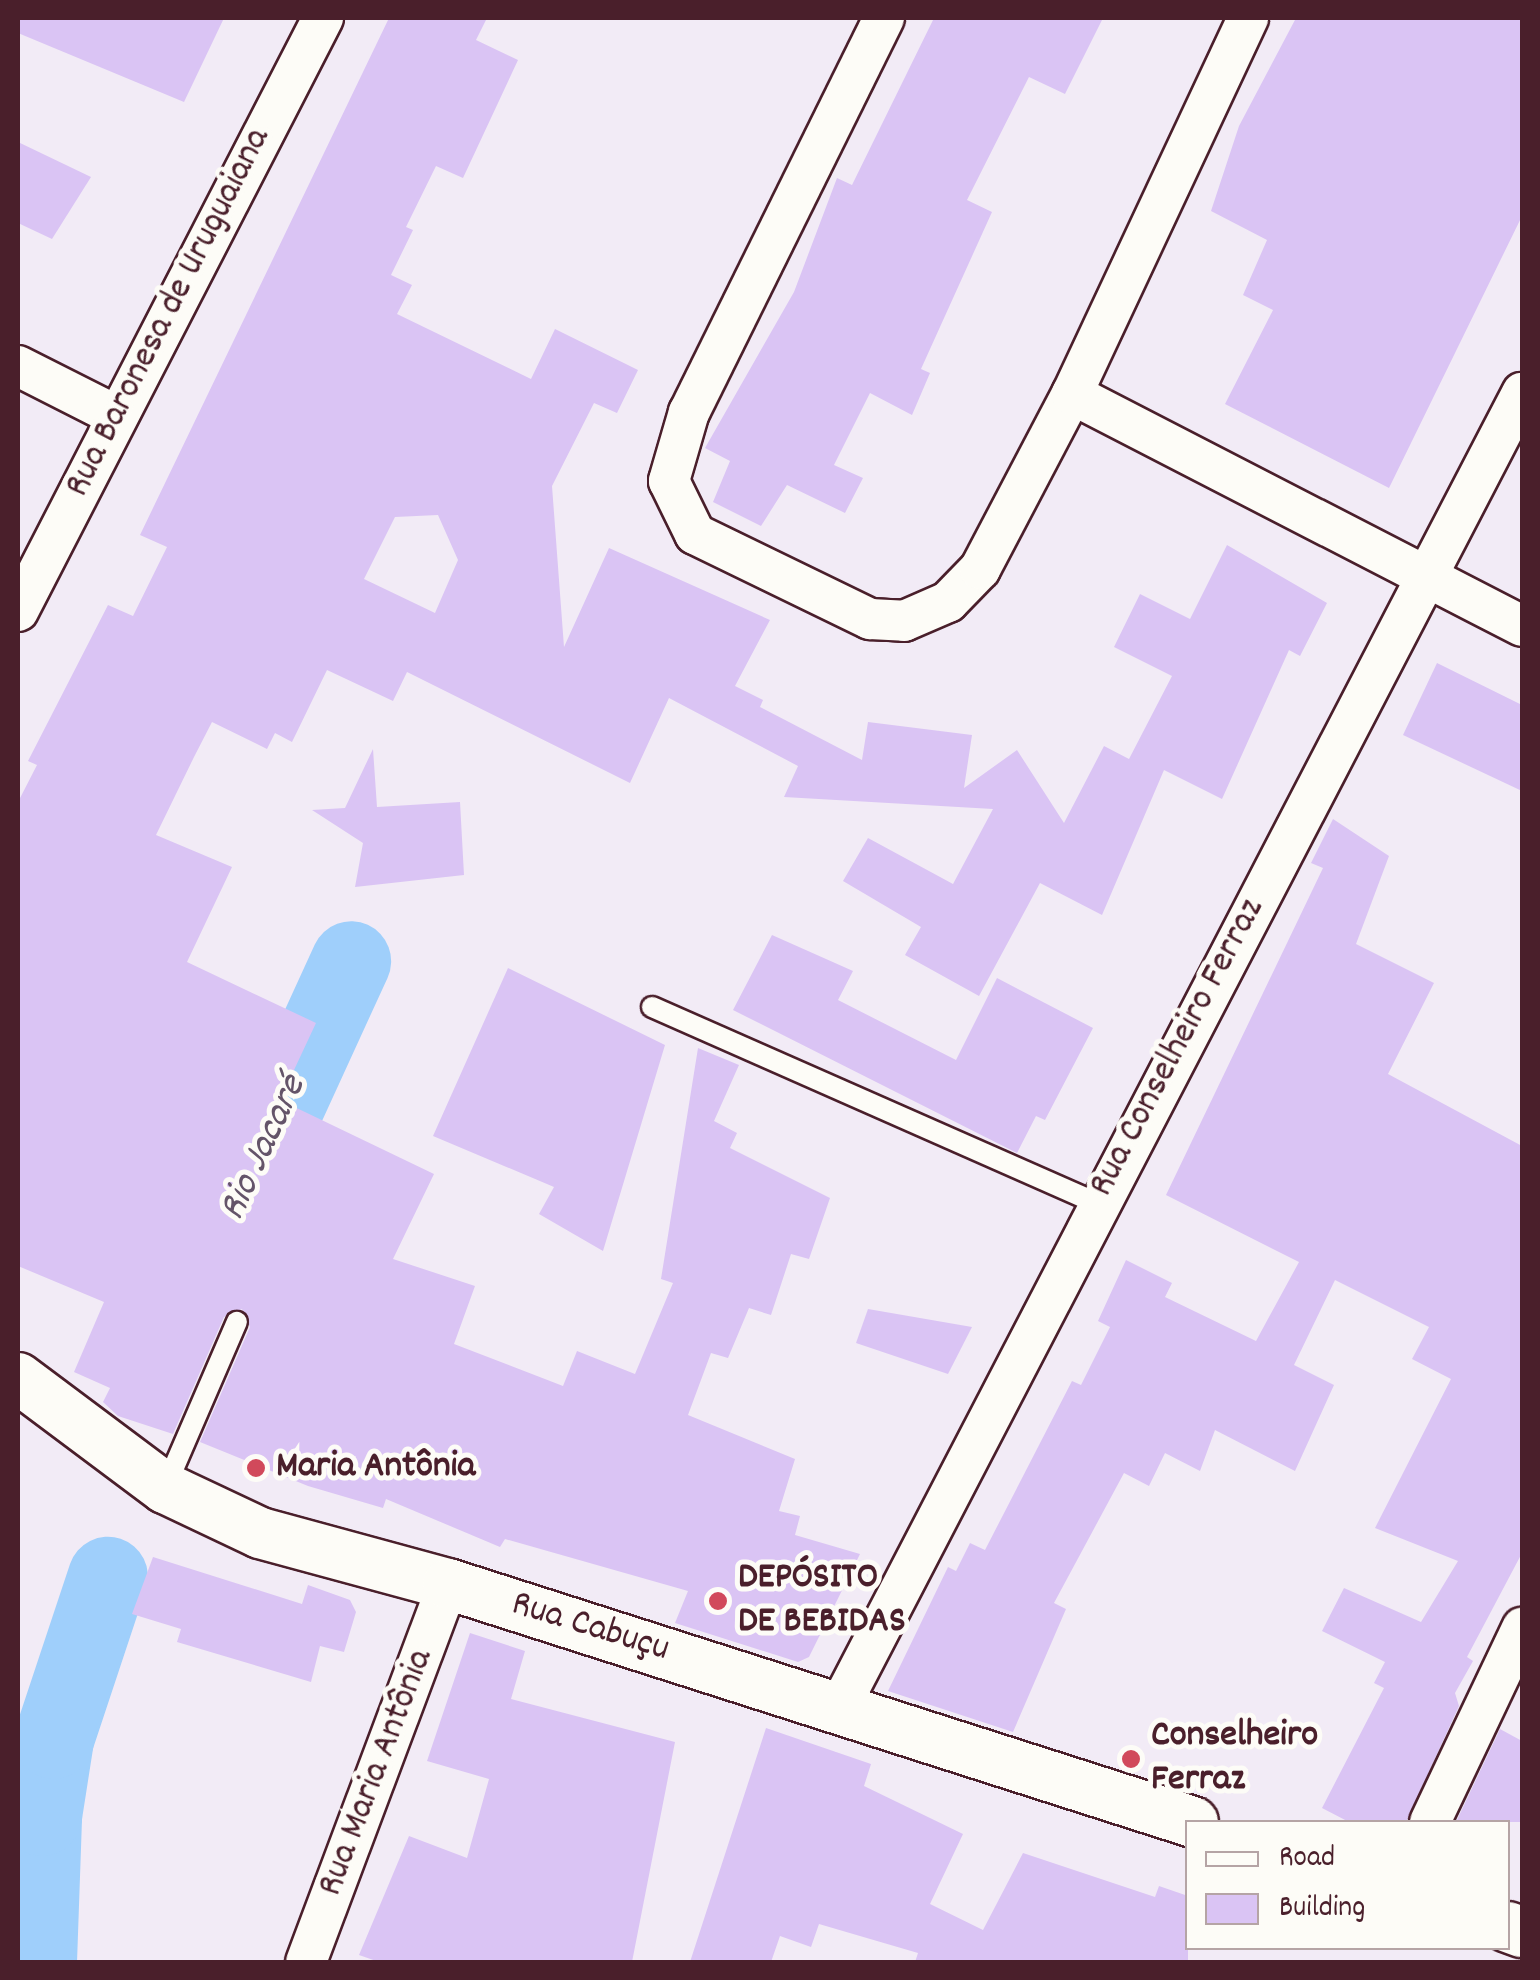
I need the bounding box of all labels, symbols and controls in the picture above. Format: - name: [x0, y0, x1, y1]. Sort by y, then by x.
- street label: Rua Baronesa de Uruguaiana: [56, 121, 282, 505]
- street label: Rua Conselheiro Ferraz: [1080, 891, 1276, 1205]
- water label: Rio Jacaré: [211, 1069, 319, 1229]
- place label: Maria Antônia: [276, 1445, 475, 1491]
- marker: Maria Antônia: [245, 1457, 267, 1479]
- place label: DEPÓSITO DE BEBIDAS: [738, 1556, 906, 1646]
- street label: Rua Cabuçu: [506, 1582, 674, 1674]
- marker: DEPÓSITO DE BEBIDAS: [707, 1590, 729, 1612]
- street label: Rua Maria Antônia: [309, 1643, 445, 1903]
- place label: Conselheiro Ferraz: [1151, 1714, 1318, 1804]
- marker: Conselheiro Ferraz: [1120, 1748, 1142, 1770]
- legend: [1185, 1820, 1510, 1950]
- text: Road: [1279, 1838, 1335, 1881]
- text: Building: [1279, 1888, 1365, 1931]

